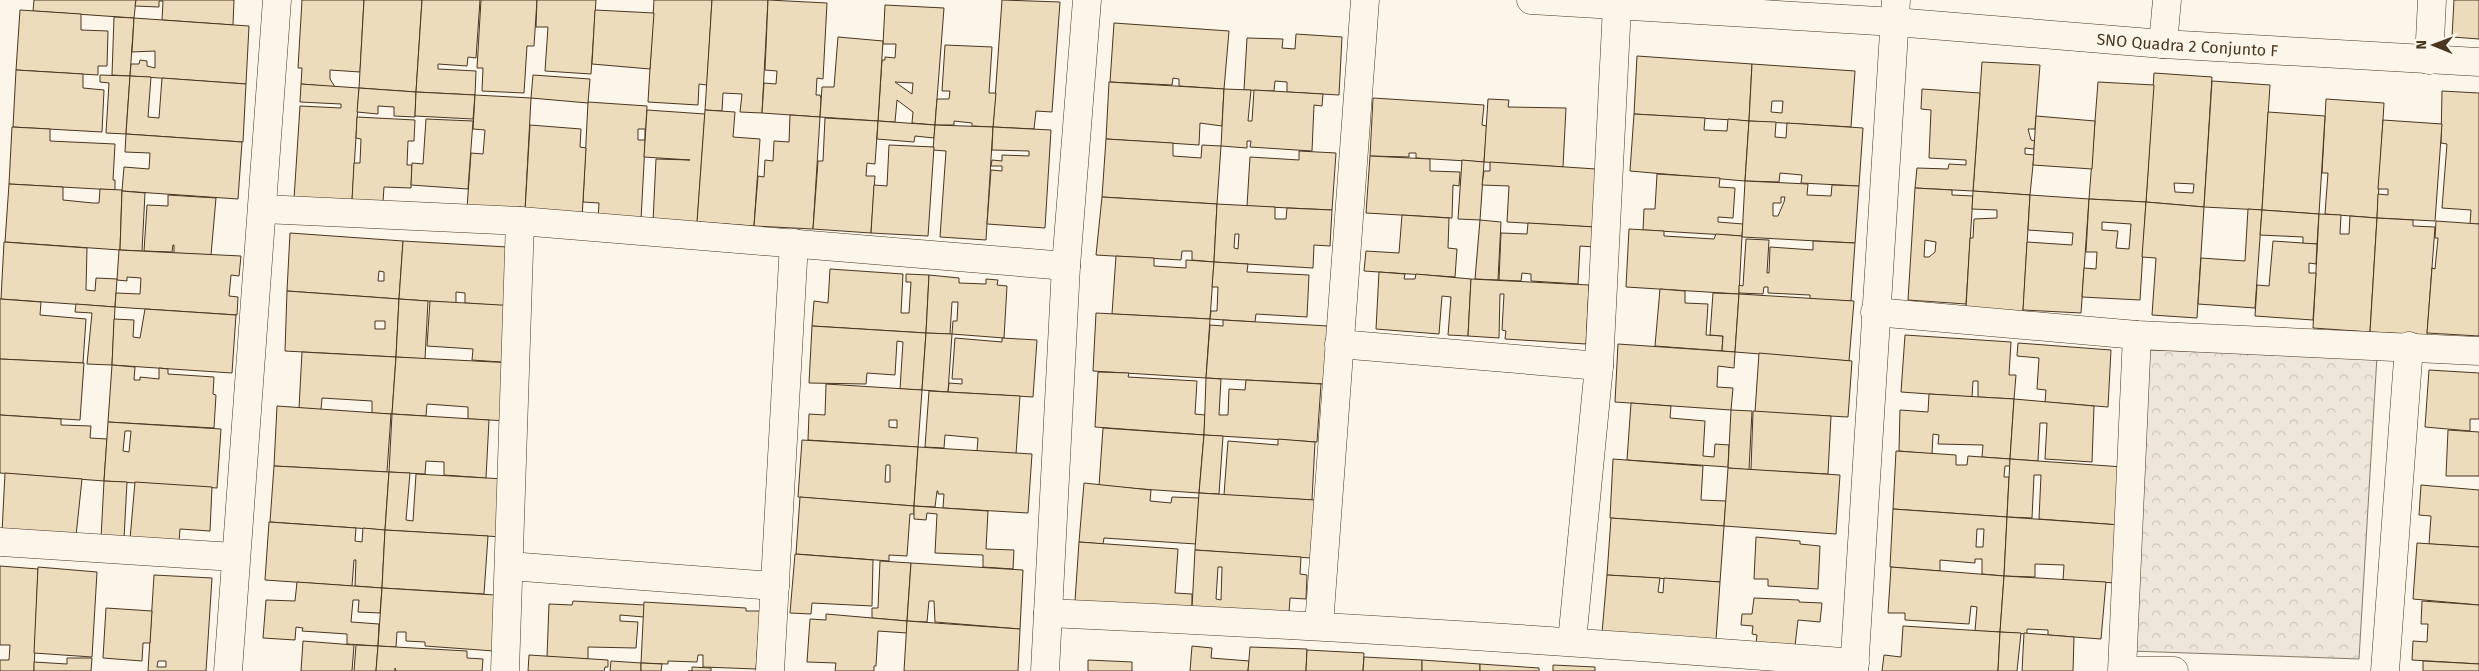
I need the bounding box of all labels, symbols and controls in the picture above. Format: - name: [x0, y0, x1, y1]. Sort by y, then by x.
- north arrow: [2409, 20, 2459, 70]
- street label: SNO Quadra 2 Conjunto F: [2096, 29, 2279, 60]
- text: N: [2413, 40, 2430, 50]

